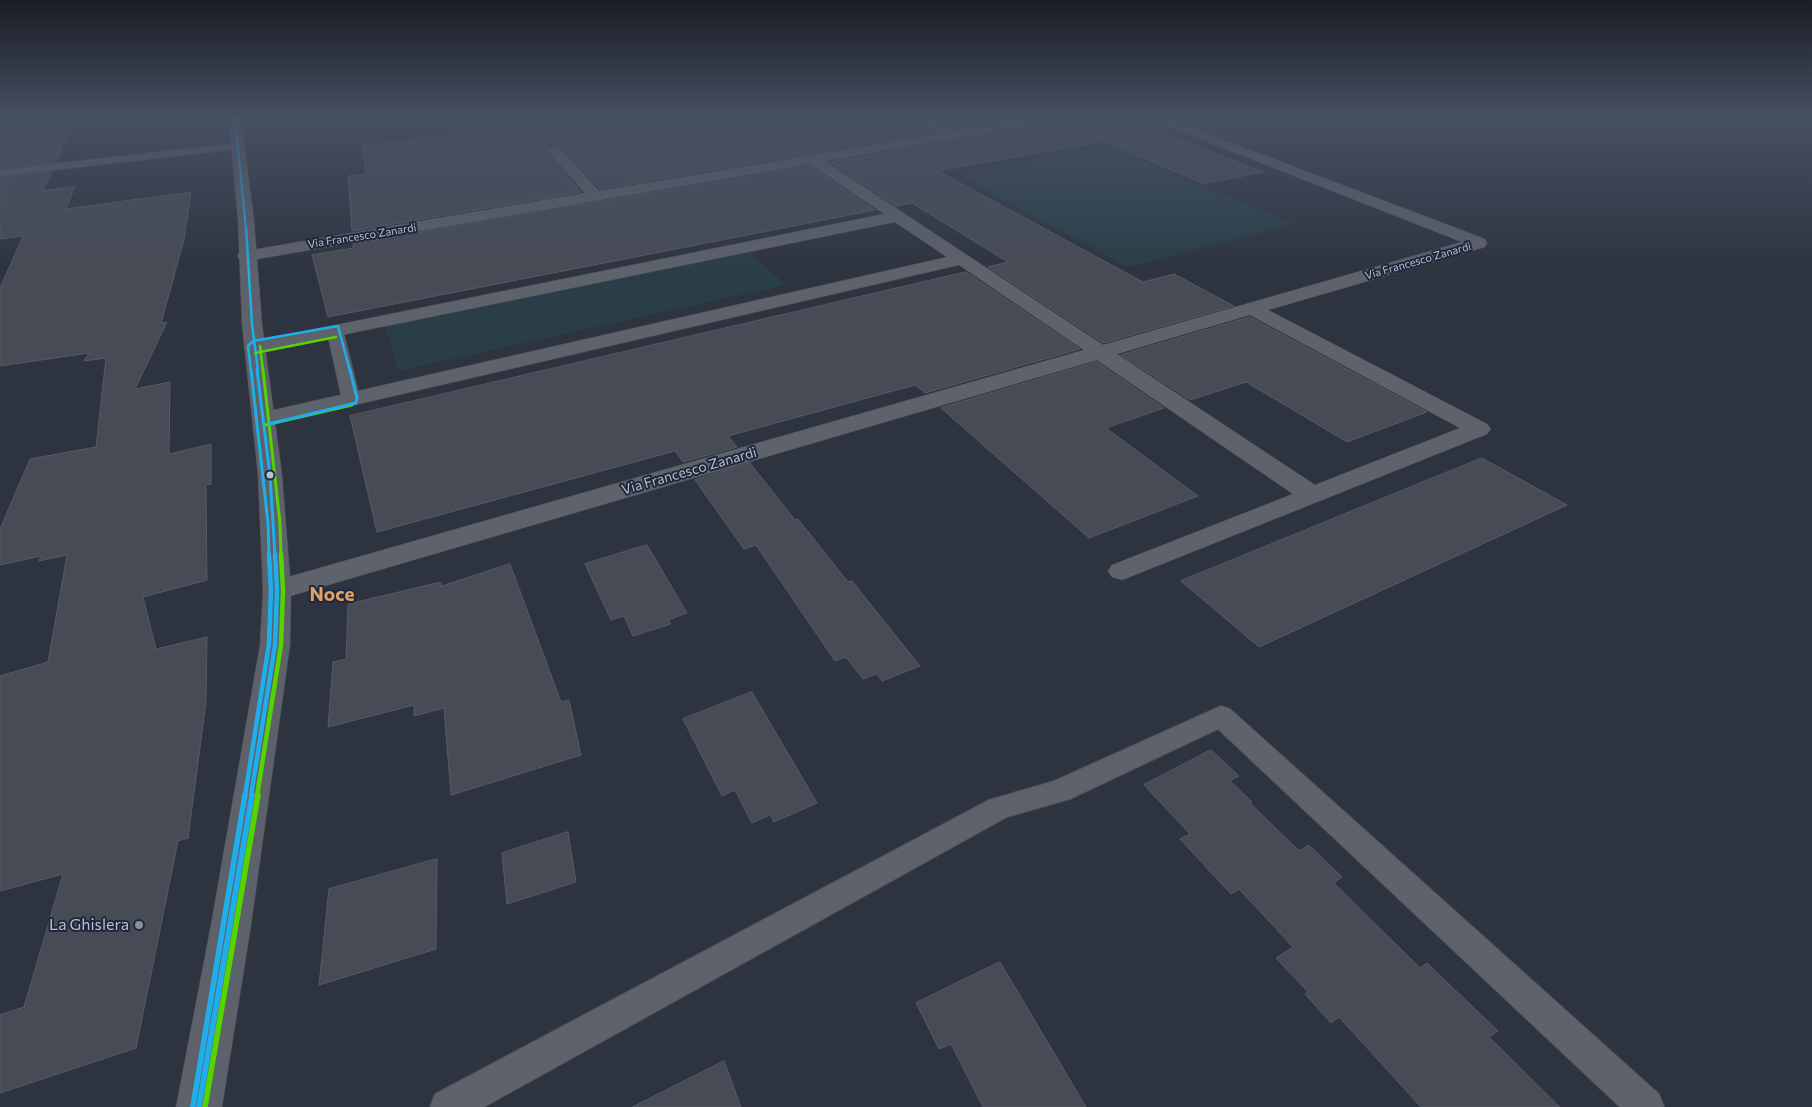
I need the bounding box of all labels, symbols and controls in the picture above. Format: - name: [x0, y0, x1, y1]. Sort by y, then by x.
- street label: Via Francesco Zanardi: [307, 221, 417, 251]
- street label: Via Francesco Zanardi: [1363, 240, 1473, 282]
- street label: Via Francesco Zanardi: [620, 444, 758, 498]
- unlabelled marker: [265, 470, 275, 480]
- district label: Noce: [310, 584, 354, 606]
- place label: La Ghislera: [49, 915, 129, 935]
- marker: La Ghislera: [133, 919, 145, 931]

